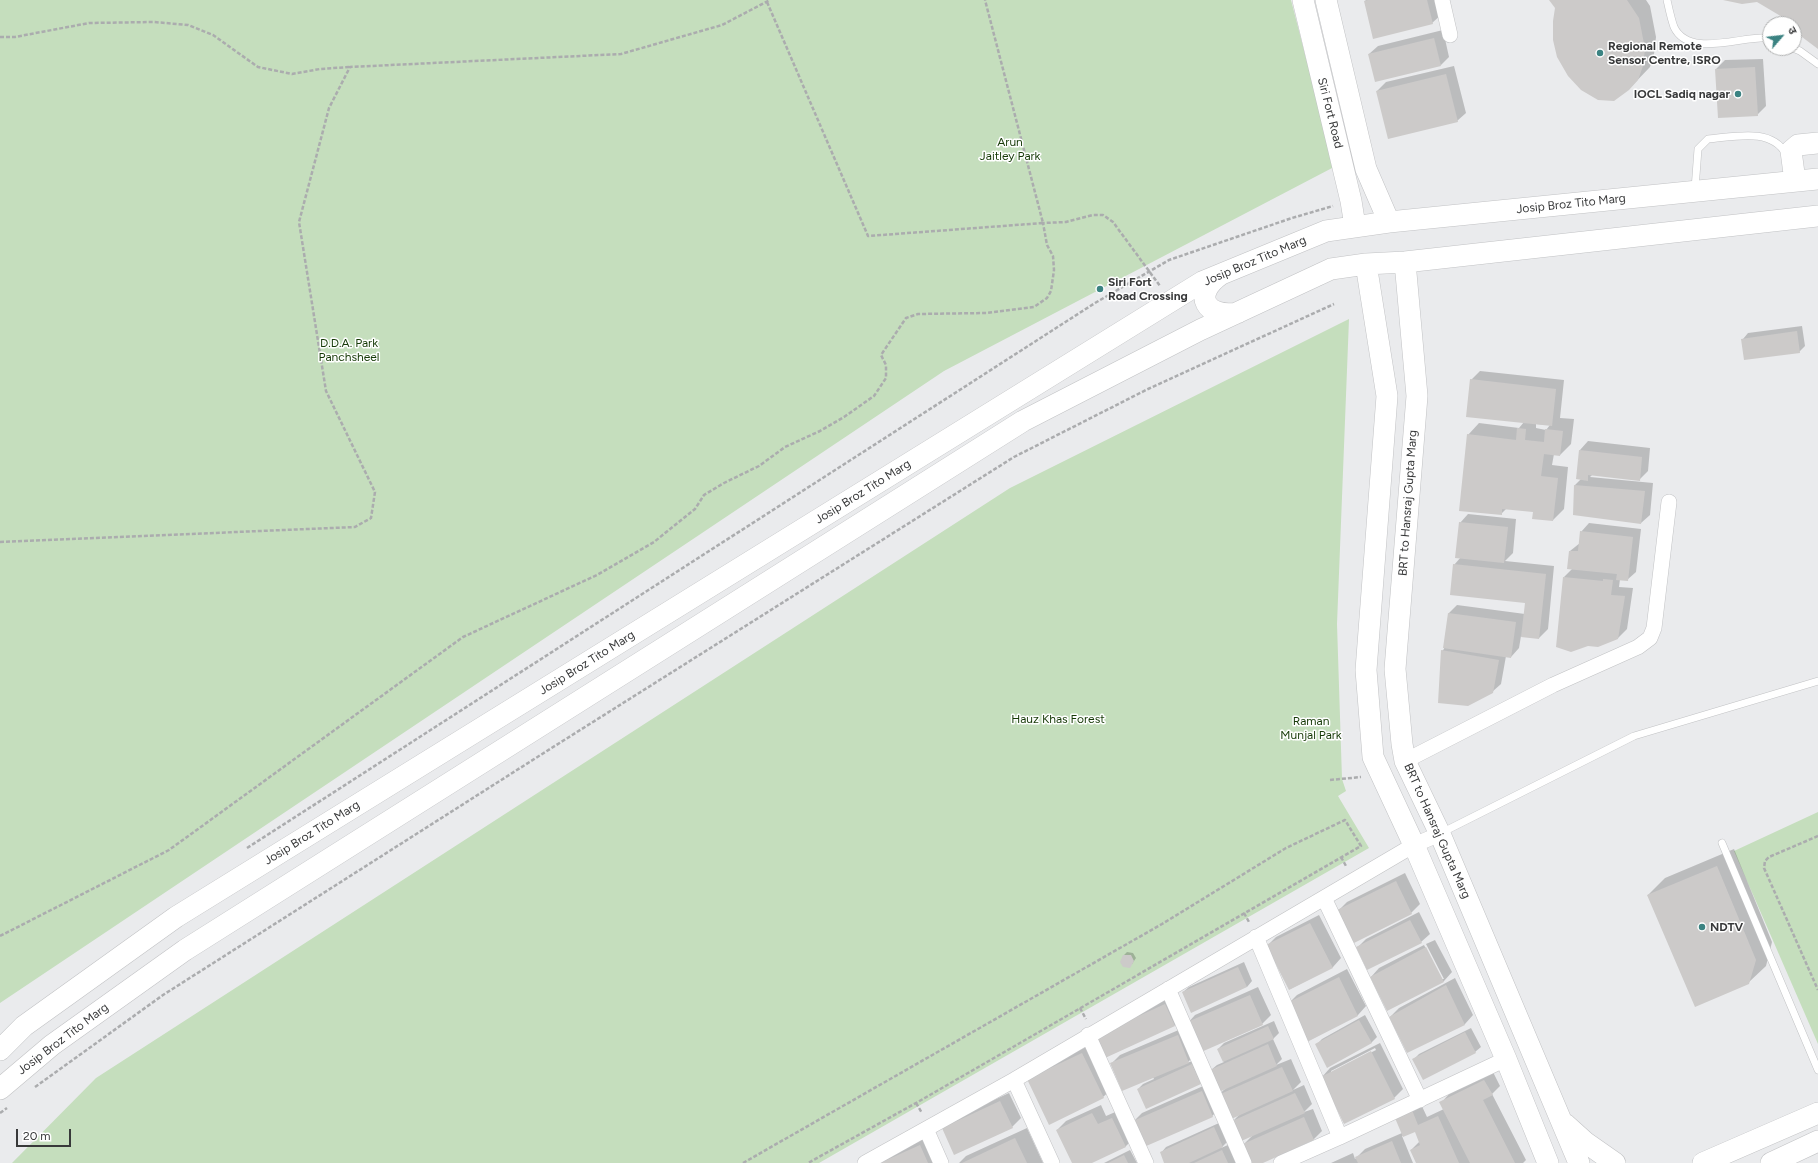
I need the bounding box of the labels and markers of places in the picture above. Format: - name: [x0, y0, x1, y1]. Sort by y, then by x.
- place label: Regional Remote Sensor Centre, ISRO: [1608, 39, 1721, 67]
- marker: Regional Remote Sensor Centre, ISRO: [1595, 48, 1605, 58]
- place label: IOCL Sadiq nagar: [1634, 87, 1730, 101]
- marker: IOCL Sadiq nagar: [1733, 89, 1743, 99]
- place label: Siri Fort Road Crossing: [1108, 275, 1188, 303]
- marker: Siri Fort Road Crossing: [1095, 284, 1105, 294]
- place label: NDTV: [1710, 920, 1743, 934]
- marker: NDTV: [1697, 922, 1707, 932]

